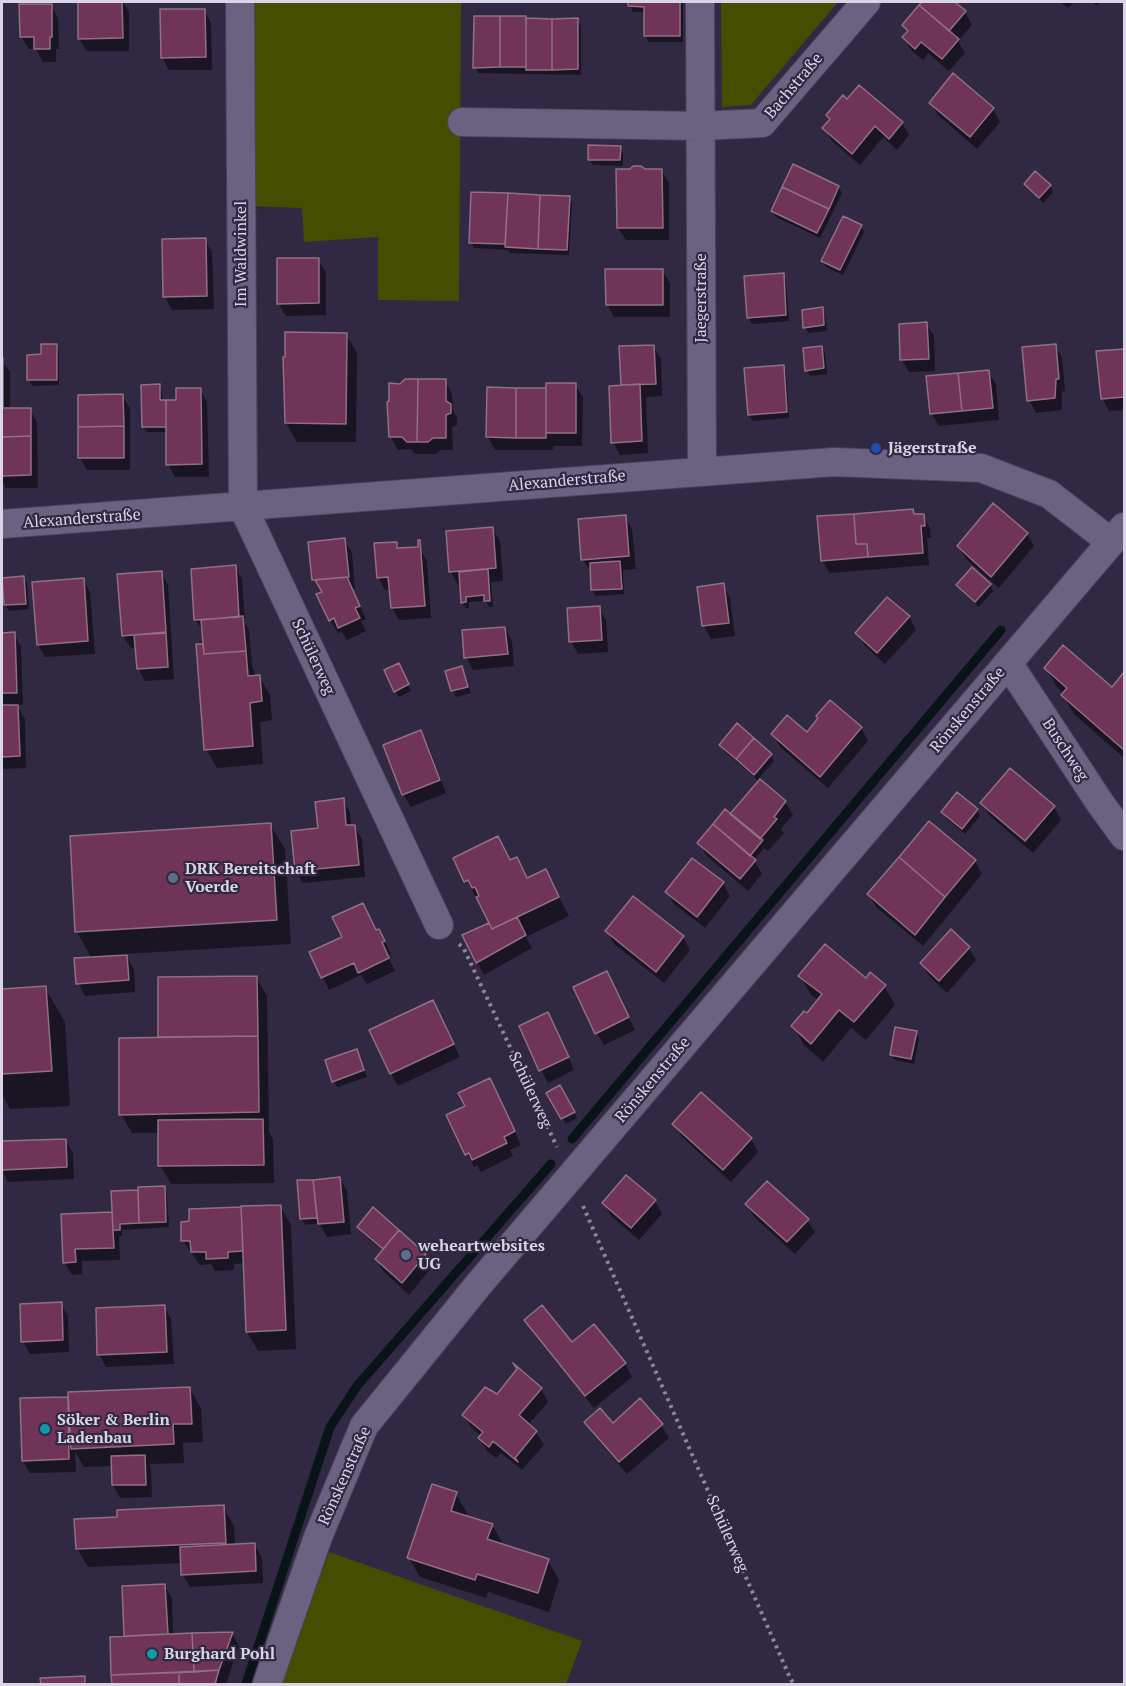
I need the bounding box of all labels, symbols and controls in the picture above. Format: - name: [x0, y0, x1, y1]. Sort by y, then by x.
- street label: Bachstraße: [761, 49, 827, 123]
- street label: Im Waldwinkel: [231, 201, 251, 307]
- street label: Jaegerstraße: [691, 253, 711, 343]
- place label: Jägerstraße: [888, 438, 976, 458]
- marker: Jägerstraße: [869, 441, 883, 455]
- street label: Alexanderstraße: [507, 466, 627, 496]
- street label: Alexanderstraße: [23, 505, 141, 533]
- street label: Schülerweg: [287, 616, 339, 698]
- street label: Rönskenstraße: [927, 663, 1009, 757]
- street label: Buschweg: [1038, 715, 1092, 785]
- place label: DRK Bereitschaft Voerde: [185, 859, 316, 897]
- marker: DRK Bereitschaft Voerde: [166, 871, 180, 885]
- street label: Rönskenstraße: [612, 1033, 694, 1127]
- street label: Schülerweg: [504, 1049, 556, 1131]
- place label: weheartwebsites UG: [418, 1236, 545, 1274]
- marker: weheartwebsites UG: [399, 1248, 413, 1262]
- place label: Söker & Berlin Ladenbau: [57, 1410, 170, 1448]
- marker: Söker & Berlin Ladenbau: [38, 1422, 52, 1436]
- street label: Rönskenstraße: [315, 1424, 375, 1528]
- street label: Schülerweg: [702, 1493, 752, 1575]
- place label: Burghard Pohl: [164, 1644, 275, 1664]
- marker: Burghard Pohl: [145, 1647, 159, 1661]

